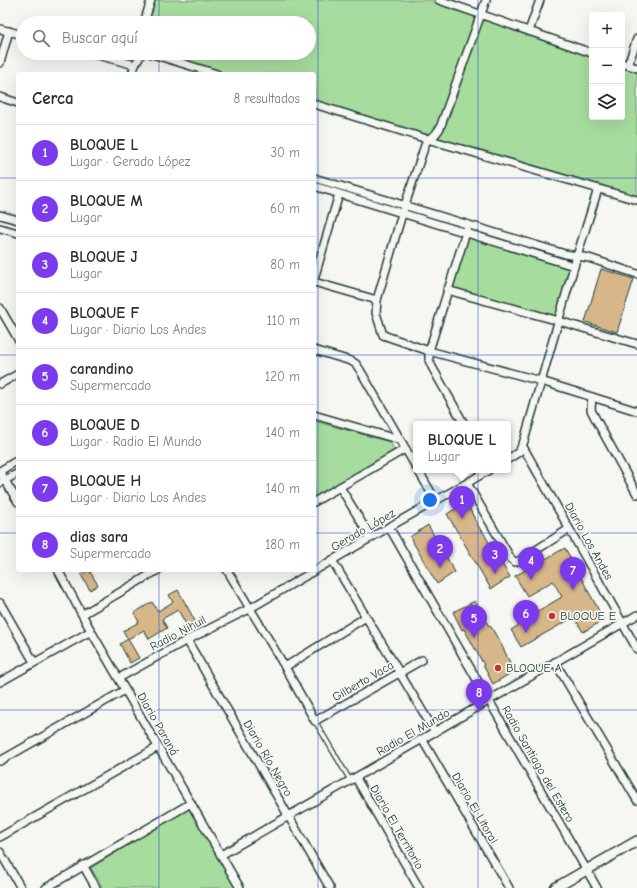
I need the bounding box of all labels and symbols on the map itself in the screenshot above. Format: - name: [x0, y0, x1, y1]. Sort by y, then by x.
- pin: 1: [449, 486, 475, 519]
- your location: [420, 490, 440, 510]
- street label: Diario Los Andes: [562, 500, 616, 582]
- street label: Gerado López: [328, 506, 398, 554]
- pin: 2: [427, 535, 453, 568]
- pin: 3: [482, 541, 508, 574]
- pin: 4: [518, 547, 544, 580]
- pin: 7: [560, 557, 586, 590]
- pin: 6: [513, 600, 539, 633]
- pin: 5: [461, 605, 487, 638]
- place label: BLOQUE E: [560, 609, 616, 623]
- marker: BLOQUE E: [547, 611, 557, 621]
- street label: Radio Nihuil: [148, 612, 208, 654]
- street label: Gilberto Vaca: [330, 658, 396, 704]
- place label: BLOQUE A: [506, 661, 562, 675]
- marker: BLOQUE A: [493, 663, 503, 673]
- pin: 8: [466, 679, 492, 712]
- street label: Diario Paraná: [134, 690, 182, 758]
- street label: Radio Santiago del Estero: [499, 703, 577, 825]
- street label: Radio El Mundo: [374, 705, 452, 759]
- street label: Diario Río Negro: [241, 717, 295, 799]
- street label: Diario El Litoral: [449, 770, 501, 846]
- street label: Diario El Territorio: [367, 782, 427, 872]

